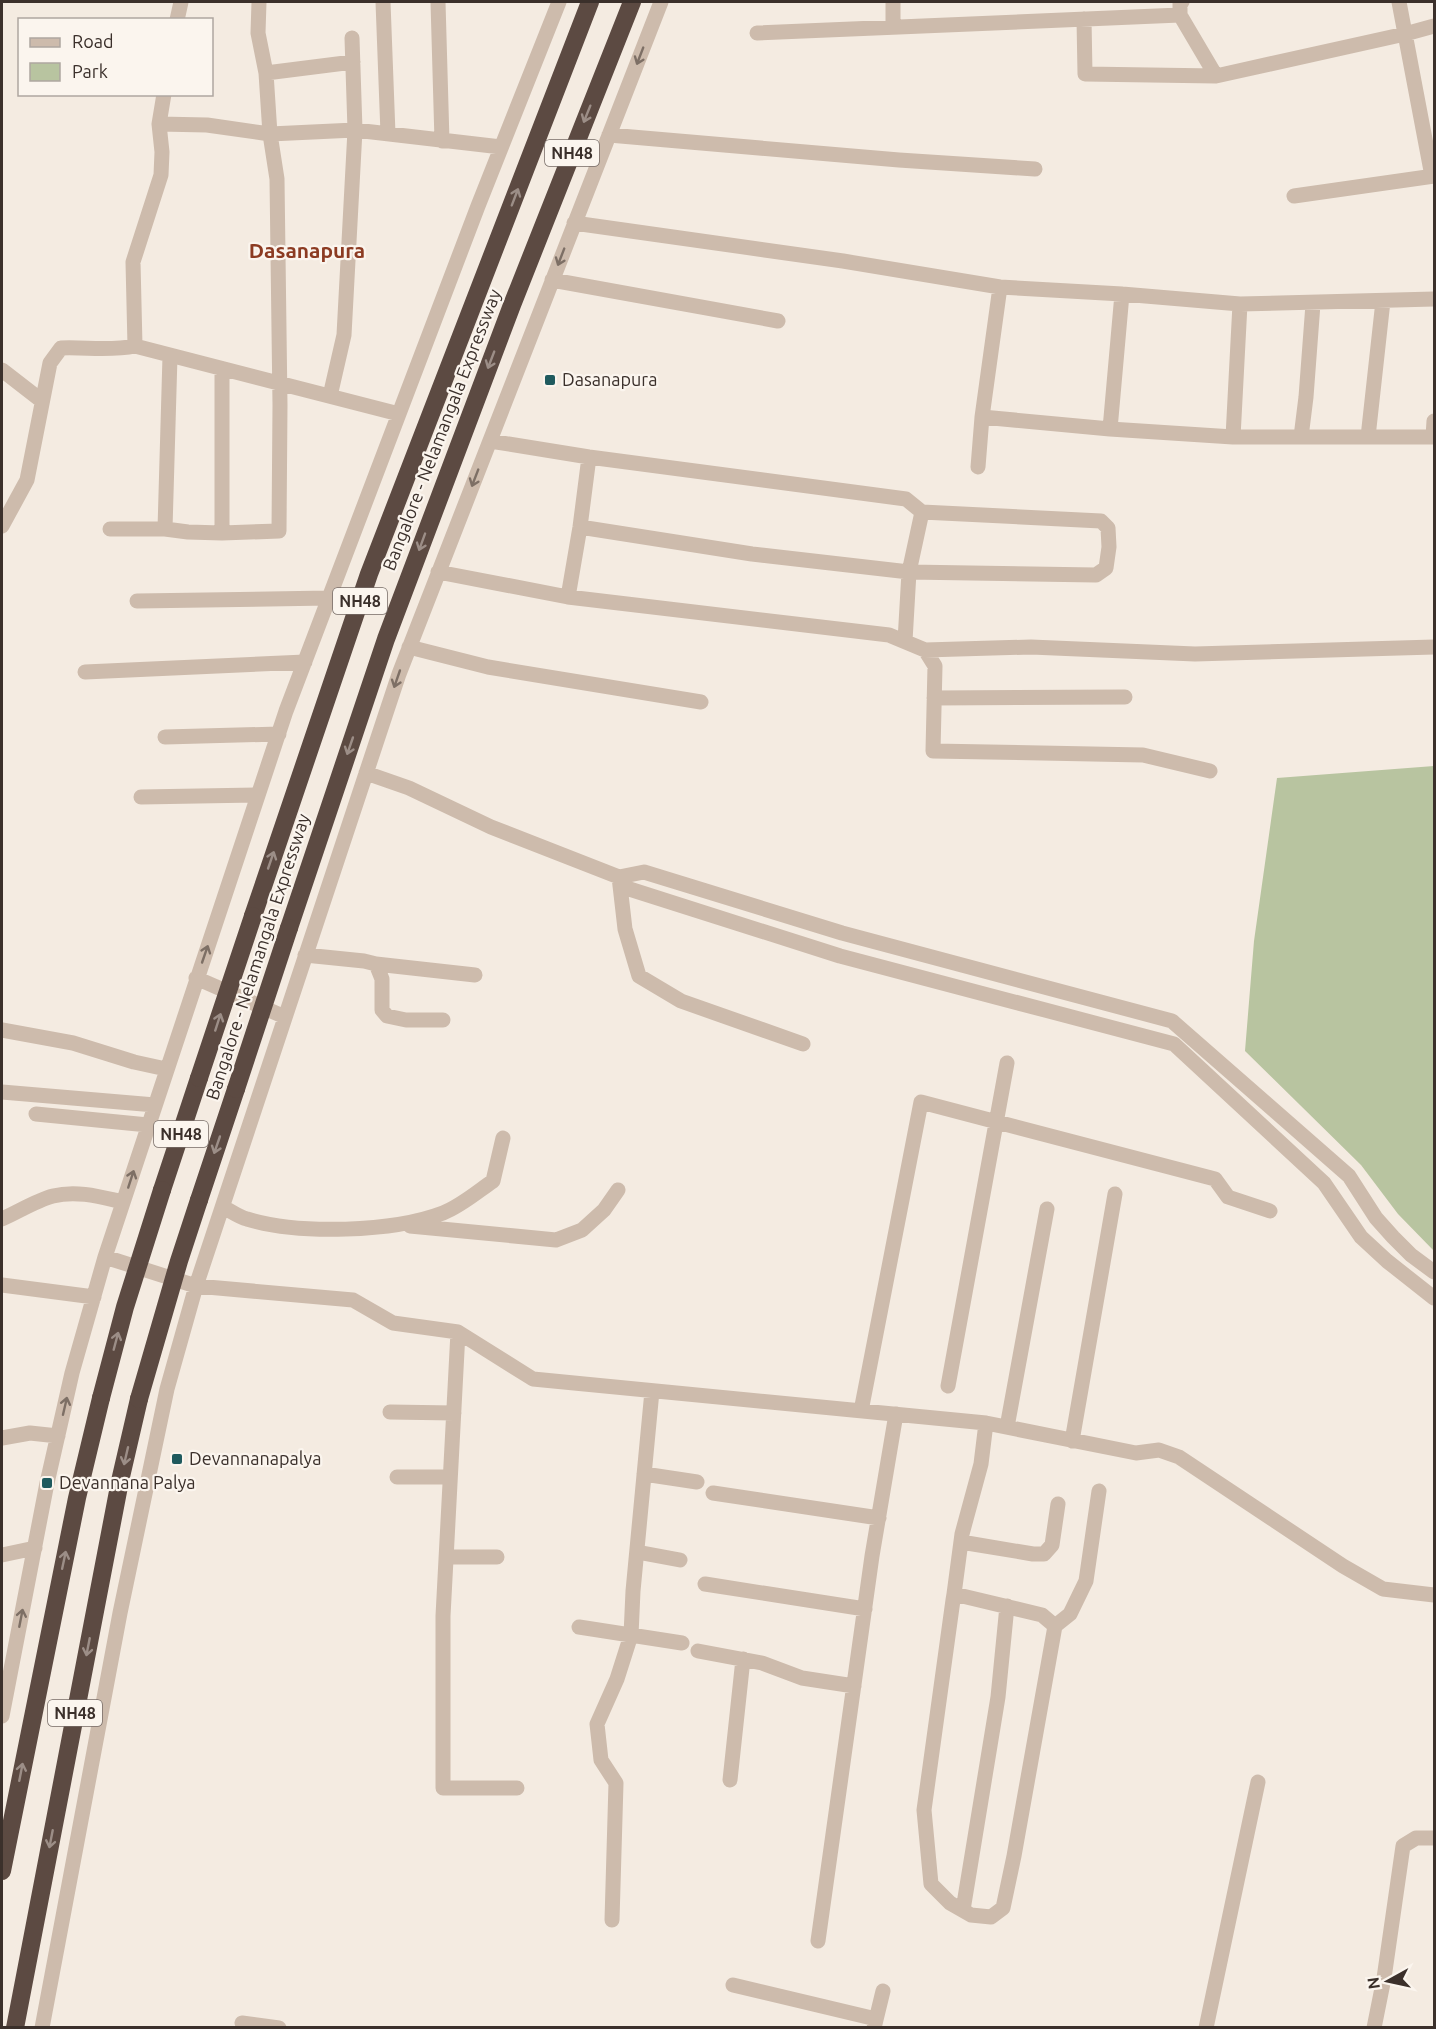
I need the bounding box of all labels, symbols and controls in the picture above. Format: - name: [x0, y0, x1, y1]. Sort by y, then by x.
- legend: [18, 18, 213, 96]
- text: Road: [72, 31, 114, 51]
- one-way arrow: [634, 46, 645, 65]
- text: Park: [72, 61, 108, 81]
- one-way arrow: [581, 105, 592, 123]
- road number: NH48: [545, 140, 599, 166]
- one-way arrow: [510, 188, 521, 207]
- district label: Dasanapura: [249, 238, 365, 262]
- one-way arrow: [555, 247, 566, 266]
- street label: Bangalore - Nelamangala Expressway: [378, 286, 504, 573]
- one-way arrow: [485, 350, 496, 369]
- place label: Dasanapura: [562, 369, 657, 389]
- marker: Dasanapura: [543, 373, 557, 387]
- one-way arrow: [469, 468, 480, 487]
- one-way arrow: [416, 532, 427, 551]
- road number: NH48: [333, 588, 387, 614]
- one-way arrow: [391, 669, 402, 688]
- one-way arrow: [344, 736, 355, 755]
- street label: Bangalore - Nelamangala Expressway: [201, 811, 313, 1102]
- one-way arrow: [267, 851, 278, 870]
- one-way arrow: [200, 945, 211, 964]
- one-way arrow: [213, 1013, 224, 1032]
- road number: NH48: [154, 1121, 208, 1147]
- one-way arrow: [211, 1135, 222, 1154]
- one-way arrow: [126, 1170, 137, 1189]
- one-way arrow: [111, 1332, 122, 1351]
- one-way arrow: [60, 1397, 71, 1417]
- one-way arrow: [120, 1446, 131, 1465]
- place label: Devannanapalya: [189, 1448, 321, 1468]
- marker: Devannanapalya: [170, 1452, 184, 1466]
- place label: Devannana Palya: [59, 1472, 196, 1492]
- marker: Devannana Palya: [40, 1476, 54, 1490]
- one-way arrow: [59, 1551, 70, 1571]
- one-way arrow: [16, 1608, 27, 1628]
- one-way arrow: [82, 1637, 93, 1656]
- road number: NH48: [48, 1700, 102, 1726]
- one-way arrow: [16, 1763, 27, 1783]
- one-way arrow: [45, 1828, 56, 1848]
- north arrow: [1358, 1951, 1418, 2011]
- text: N: [1363, 1976, 1383, 1990]

